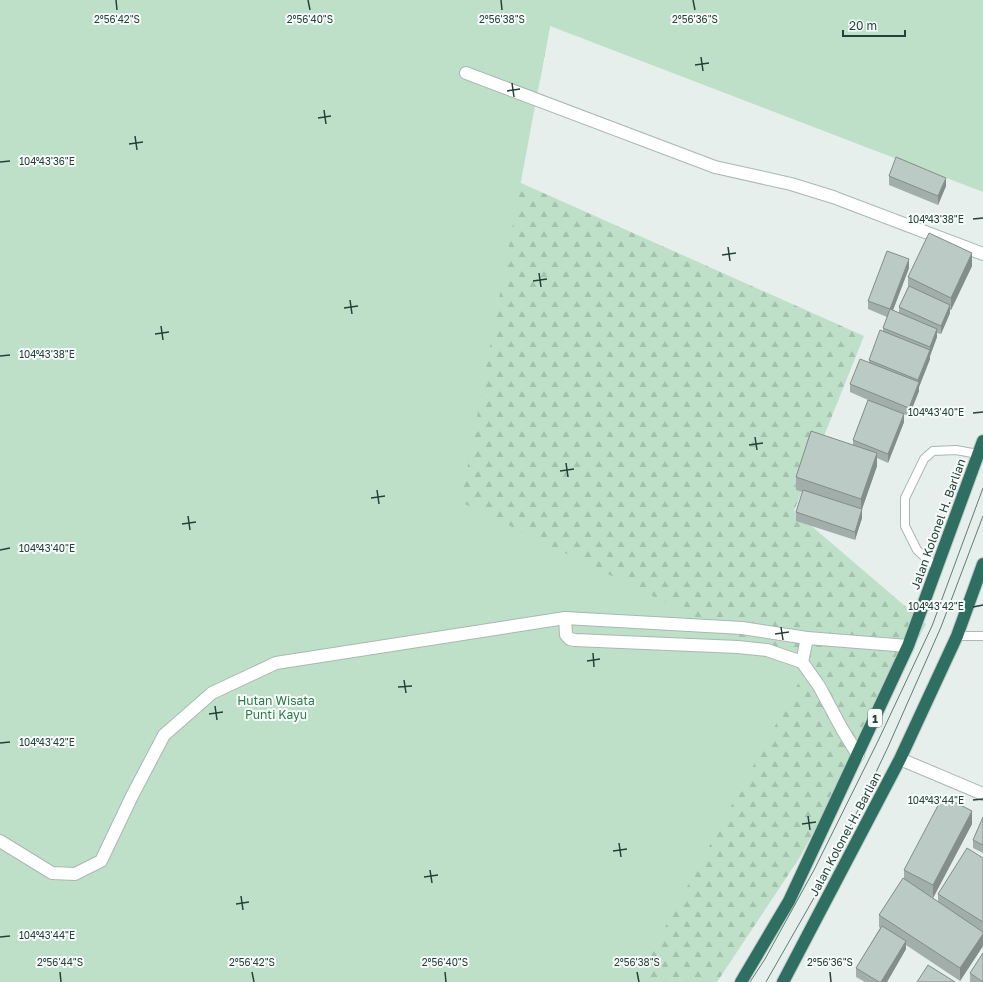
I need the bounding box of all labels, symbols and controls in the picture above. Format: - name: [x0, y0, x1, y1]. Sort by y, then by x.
- scale bar: [843, 12, 905, 38]
- text: 2°56'42"S: [94, 13, 140, 25]
- text: 2°56'40"S: [287, 13, 333, 25]
- text: 2°56'38"S: [479, 13, 525, 25]
- text: 2°56'36"S: [672, 13, 718, 25]
- text: 20 m: [849, 18, 877, 33]
- text: 104°43'36"E: [19, 155, 75, 167]
- text: 104°43'38"E: [908, 213, 964, 225]
- text: 104°43'38"E: [19, 348, 75, 360]
- text: 104°43'40"E: [908, 406, 964, 418]
- street label: Jalan Kolonel H. Barlian: [907, 456, 969, 592]
- text: 104°43'40"E: [19, 542, 75, 554]
- text: 104°43'42"E: [908, 600, 964, 612]
- park label: Hutan Wisata Punti Kayu: [237, 693, 315, 722]
- road number: 1: [868, 709, 882, 727]
- text: 104°43'42"E: [19, 736, 75, 748]
- street label: Jalan Kolonel H. Barlian: [806, 769, 884, 899]
- text: 104°43'44"E: [908, 794, 964, 806]
- text: 104°43'44"E: [19, 929, 75, 941]
- text: 2°56'44"S: [37, 956, 83, 968]
- text: 2°56'42"S: [229, 956, 275, 968]
- text: 2°56'40"S: [422, 956, 468, 968]
- text: 2°56'38"S: [614, 956, 660, 968]
- text: 2°56'36"S: [807, 956, 853, 968]

